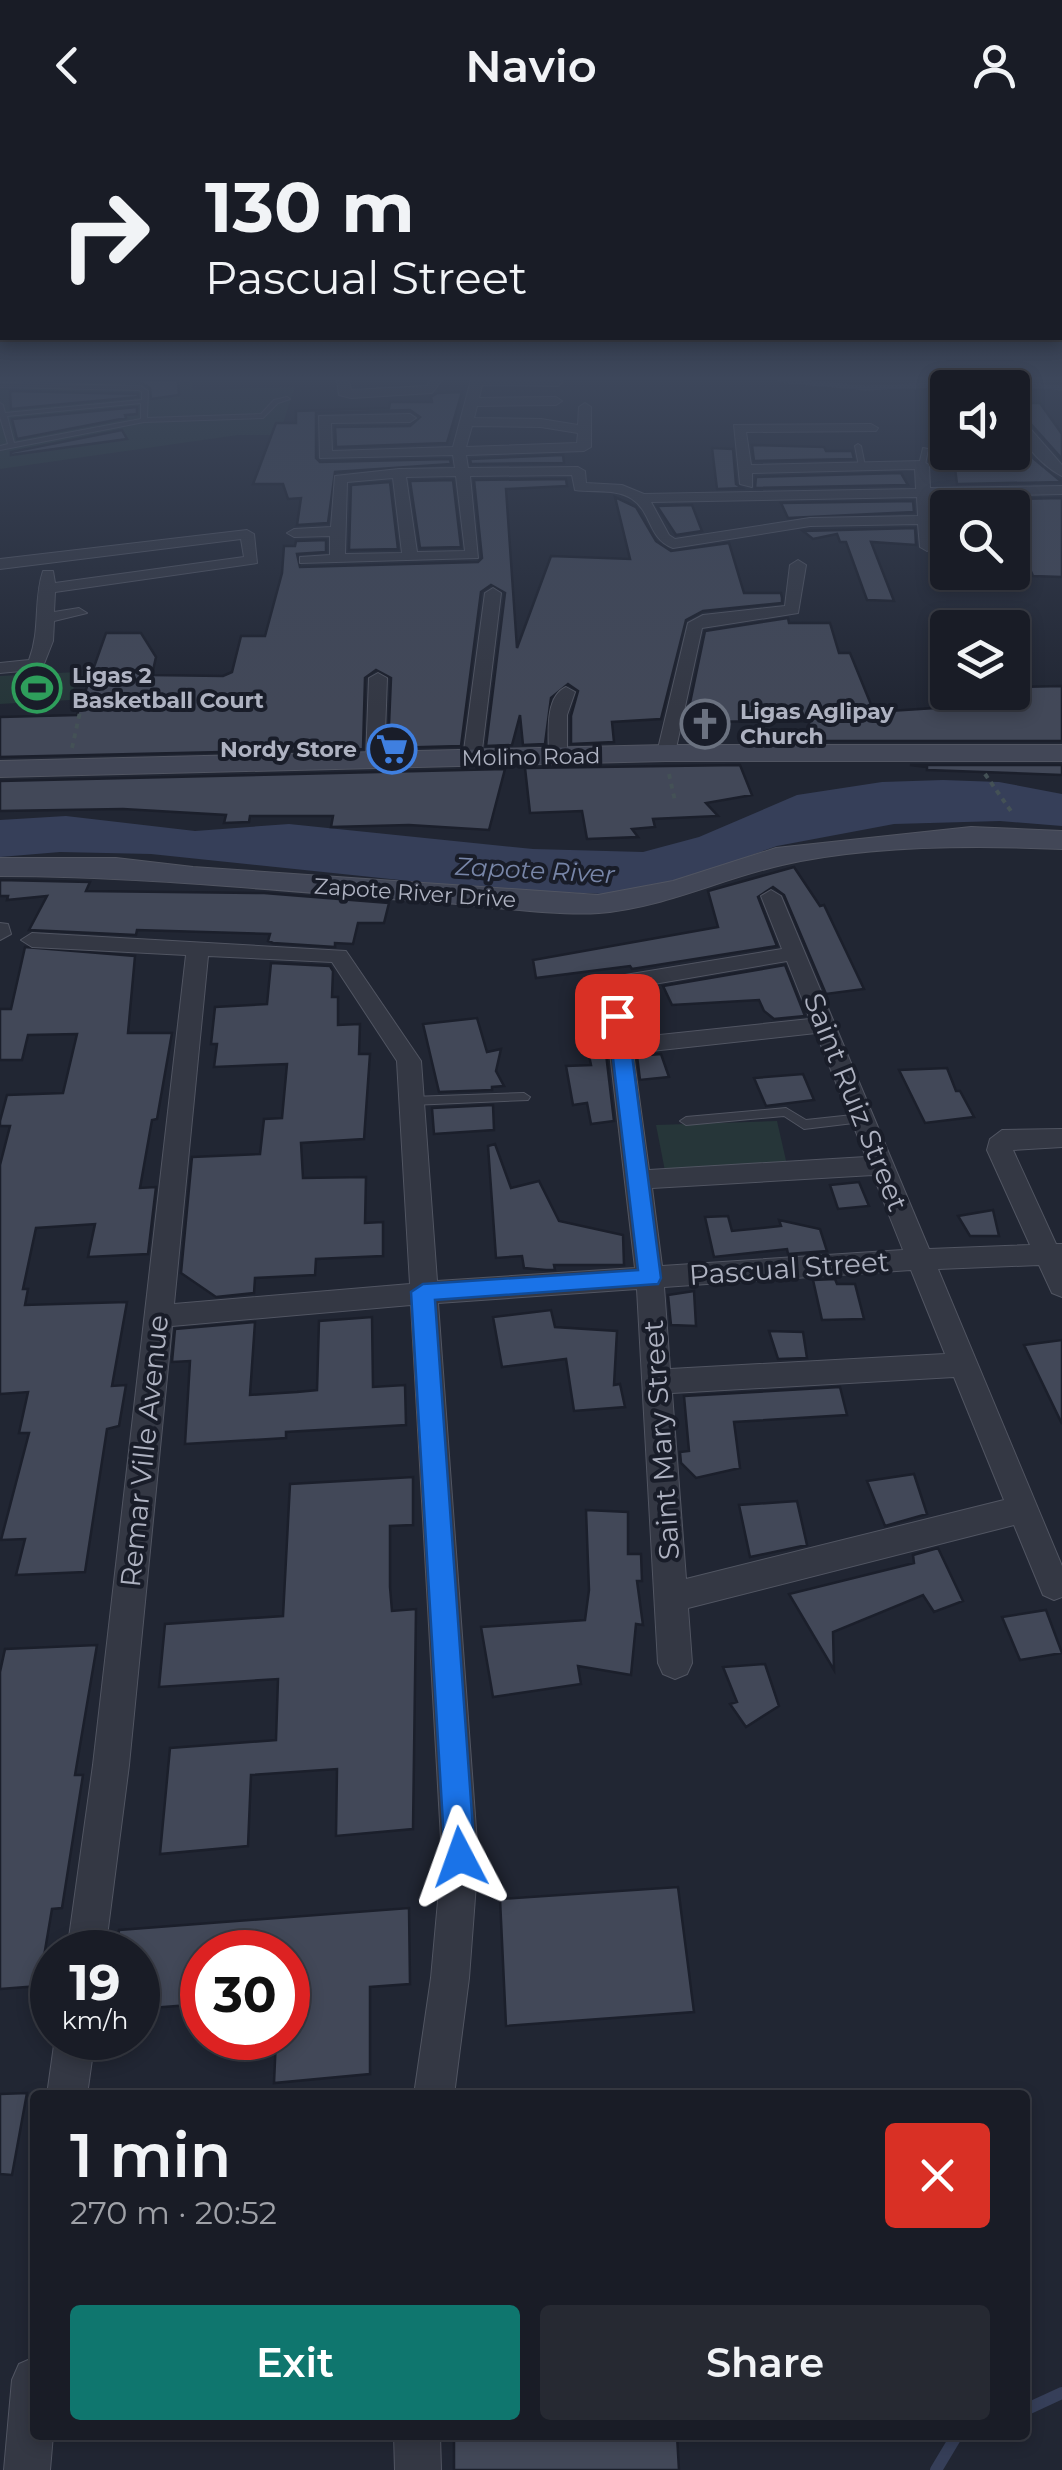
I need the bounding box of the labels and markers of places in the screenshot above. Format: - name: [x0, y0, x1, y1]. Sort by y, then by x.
- sports icon: Ligas 2 Basketball Court: [11, 662, 63, 714]
- place label: Ligas 2 Basketball Court: [72, 662, 264, 714]
- church icon: Ligas Aglipay Church: [679, 698, 731, 750]
- place label: Ligas Aglipay Church: [740, 698, 895, 750]
- supermarket icon: Nordy Store: [366, 723, 418, 775]
- place label: Nordy Store: [220, 736, 357, 763]
- pin: [575, 974, 660, 1059]

